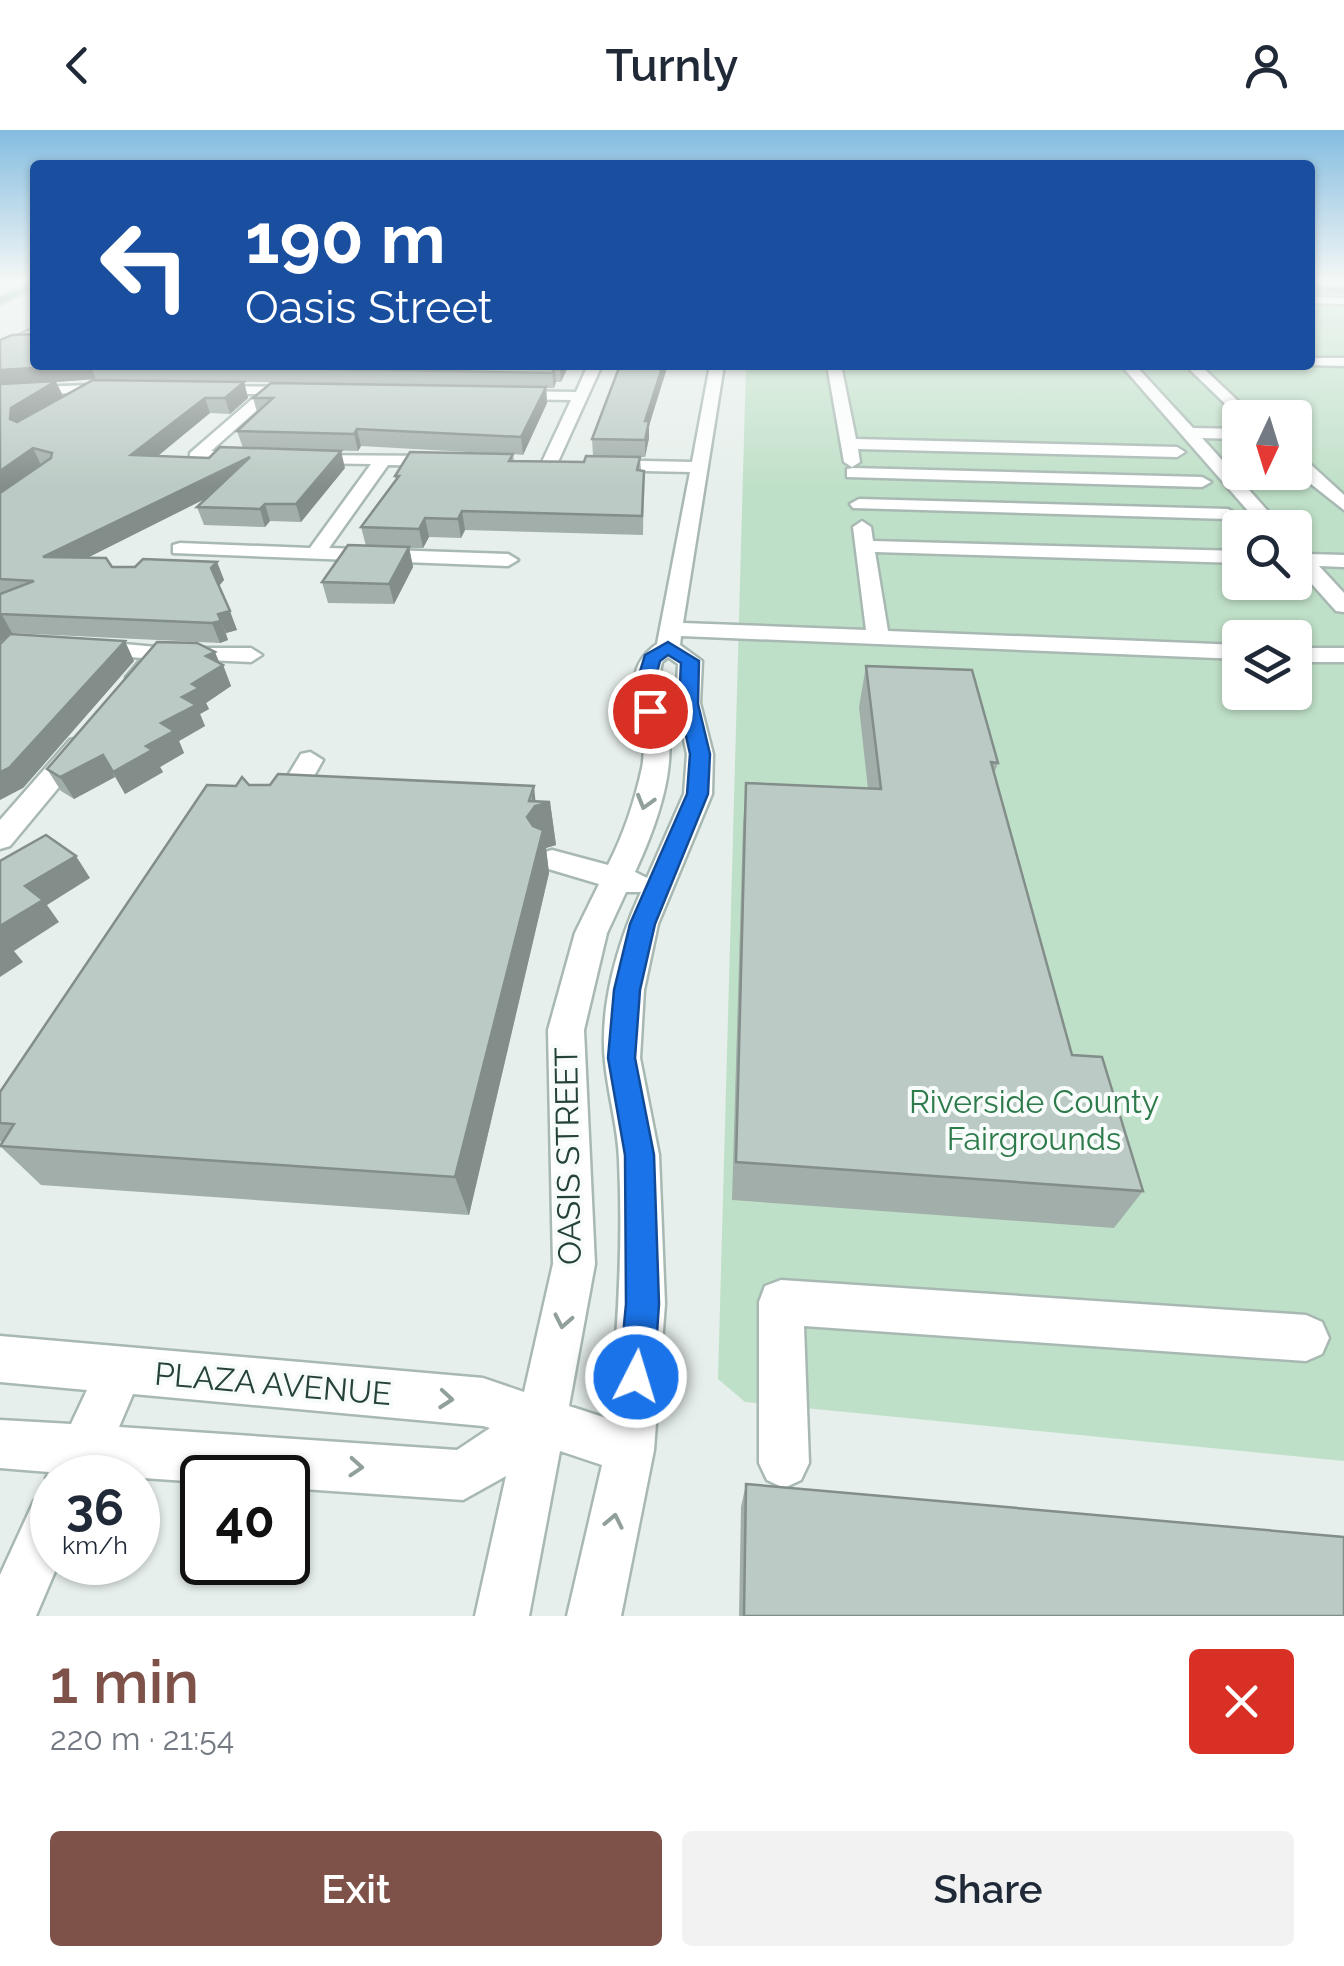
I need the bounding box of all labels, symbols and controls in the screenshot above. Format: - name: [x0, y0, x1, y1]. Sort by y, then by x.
- icon: back: [50, 38, 105, 93]
- icon: person: [1239, 38, 1294, 93]
- text: Turnly: [606, 39, 738, 92]
- text: 190 m: [245, 197, 446, 279]
- icon: left: [80, 200, 210, 330]
- text: Oasis Street: [245, 281, 493, 334]
- north arrow: [1222, 400, 1312, 490]
- map controls: [1222, 400, 1312, 710]
- button: search: [1222, 510, 1312, 600]
- button: layers: [1222, 620, 1312, 710]
- pin: [608, 669, 693, 754]
- icon: arrive: [623, 684, 678, 739]
- one-way arrow: [636, 792, 657, 809]
- street label: OASIS STREET: [547, 1047, 588, 1265]
- park label: Riverside County Fairgrounds: [909, 1083, 1159, 1157]
- one-way arrow: [553, 1312, 574, 1329]
- position arrow: [584, 1325, 688, 1429]
- street label: PLAZA AVENUE: [153, 1355, 393, 1412]
- one-way arrow: [438, 1387, 454, 1409]
- speed limit sign: 40: [180, 1455, 310, 1585]
- one-way arrow: [349, 1456, 365, 1477]
- text: 36: [66, 1478, 124, 1537]
- one-way arrow: [603, 1513, 624, 1530]
- text: km/h: [62, 1530, 128, 1560]
- text: 1 min: [50, 1647, 199, 1717]
- button: close: [1189, 1649, 1294, 1754]
- text: 220 m · 21:54: [50, 1720, 234, 1757]
- button: Exit: [50, 1831, 662, 1946]
- button: Share: [682, 1831, 1294, 1946]

